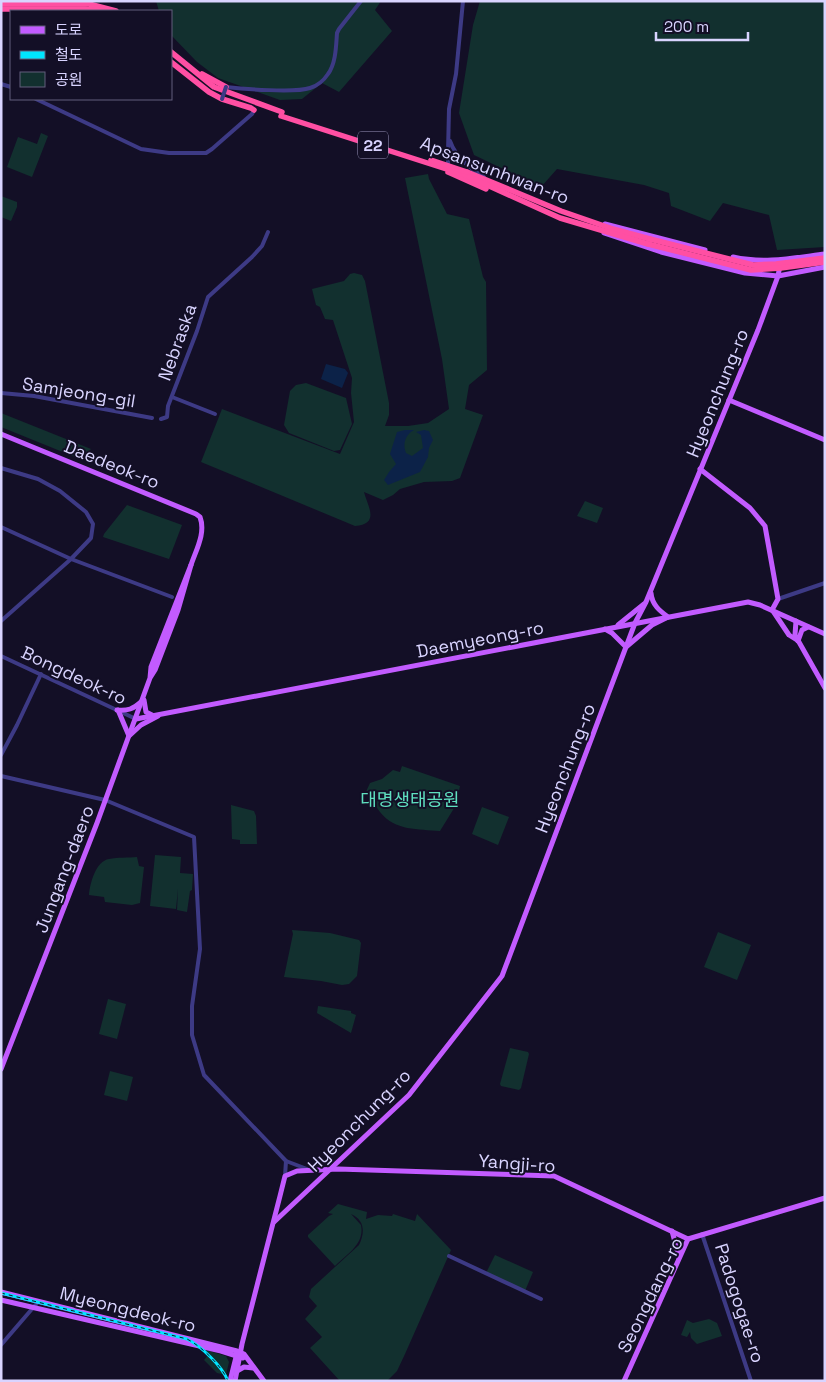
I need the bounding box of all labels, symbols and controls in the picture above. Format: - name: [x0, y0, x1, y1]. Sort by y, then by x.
- legend: [10, 10, 172, 100]
- scale bar: [656, 10, 748, 42]
- text: 200 m: [664, 17, 709, 36]
- text: 도로: [55, 20, 83, 39]
- text: 철도: [55, 45, 83, 64]
- text: 공원: [55, 70, 83, 89]
- street label: Apsansunhwan-ro: [417, 131, 573, 209]
- road number: 22: [358, 132, 388, 158]
- street label: Nebraska: [152, 300, 202, 384]
- street label: Hyeonchung-ro: [681, 325, 753, 461]
- street label: Samjeong-gil: [21, 372, 137, 412]
- street label: Daedeok-ro: [61, 434, 163, 494]
- street label: Daemyeong-ro: [414, 615, 546, 663]
- street label: Bongdeok-ro: [18, 641, 130, 709]
- street label: Hyeonchung-ro: [530, 700, 600, 836]
- park label: 대명생태공원: [360, 788, 460, 811]
- street label: Jungang-daero: [29, 802, 99, 936]
- street label: Hyeonchung-ro: [303, 1064, 415, 1176]
- street label: Yangji-ro: [478, 1149, 556, 1177]
- street label: Seongdang-ro: [612, 1233, 688, 1357]
- street label: Padogogae-ro: [710, 1240, 770, 1366]
- street label: Myeongdeok-ro: [58, 1281, 198, 1337]

